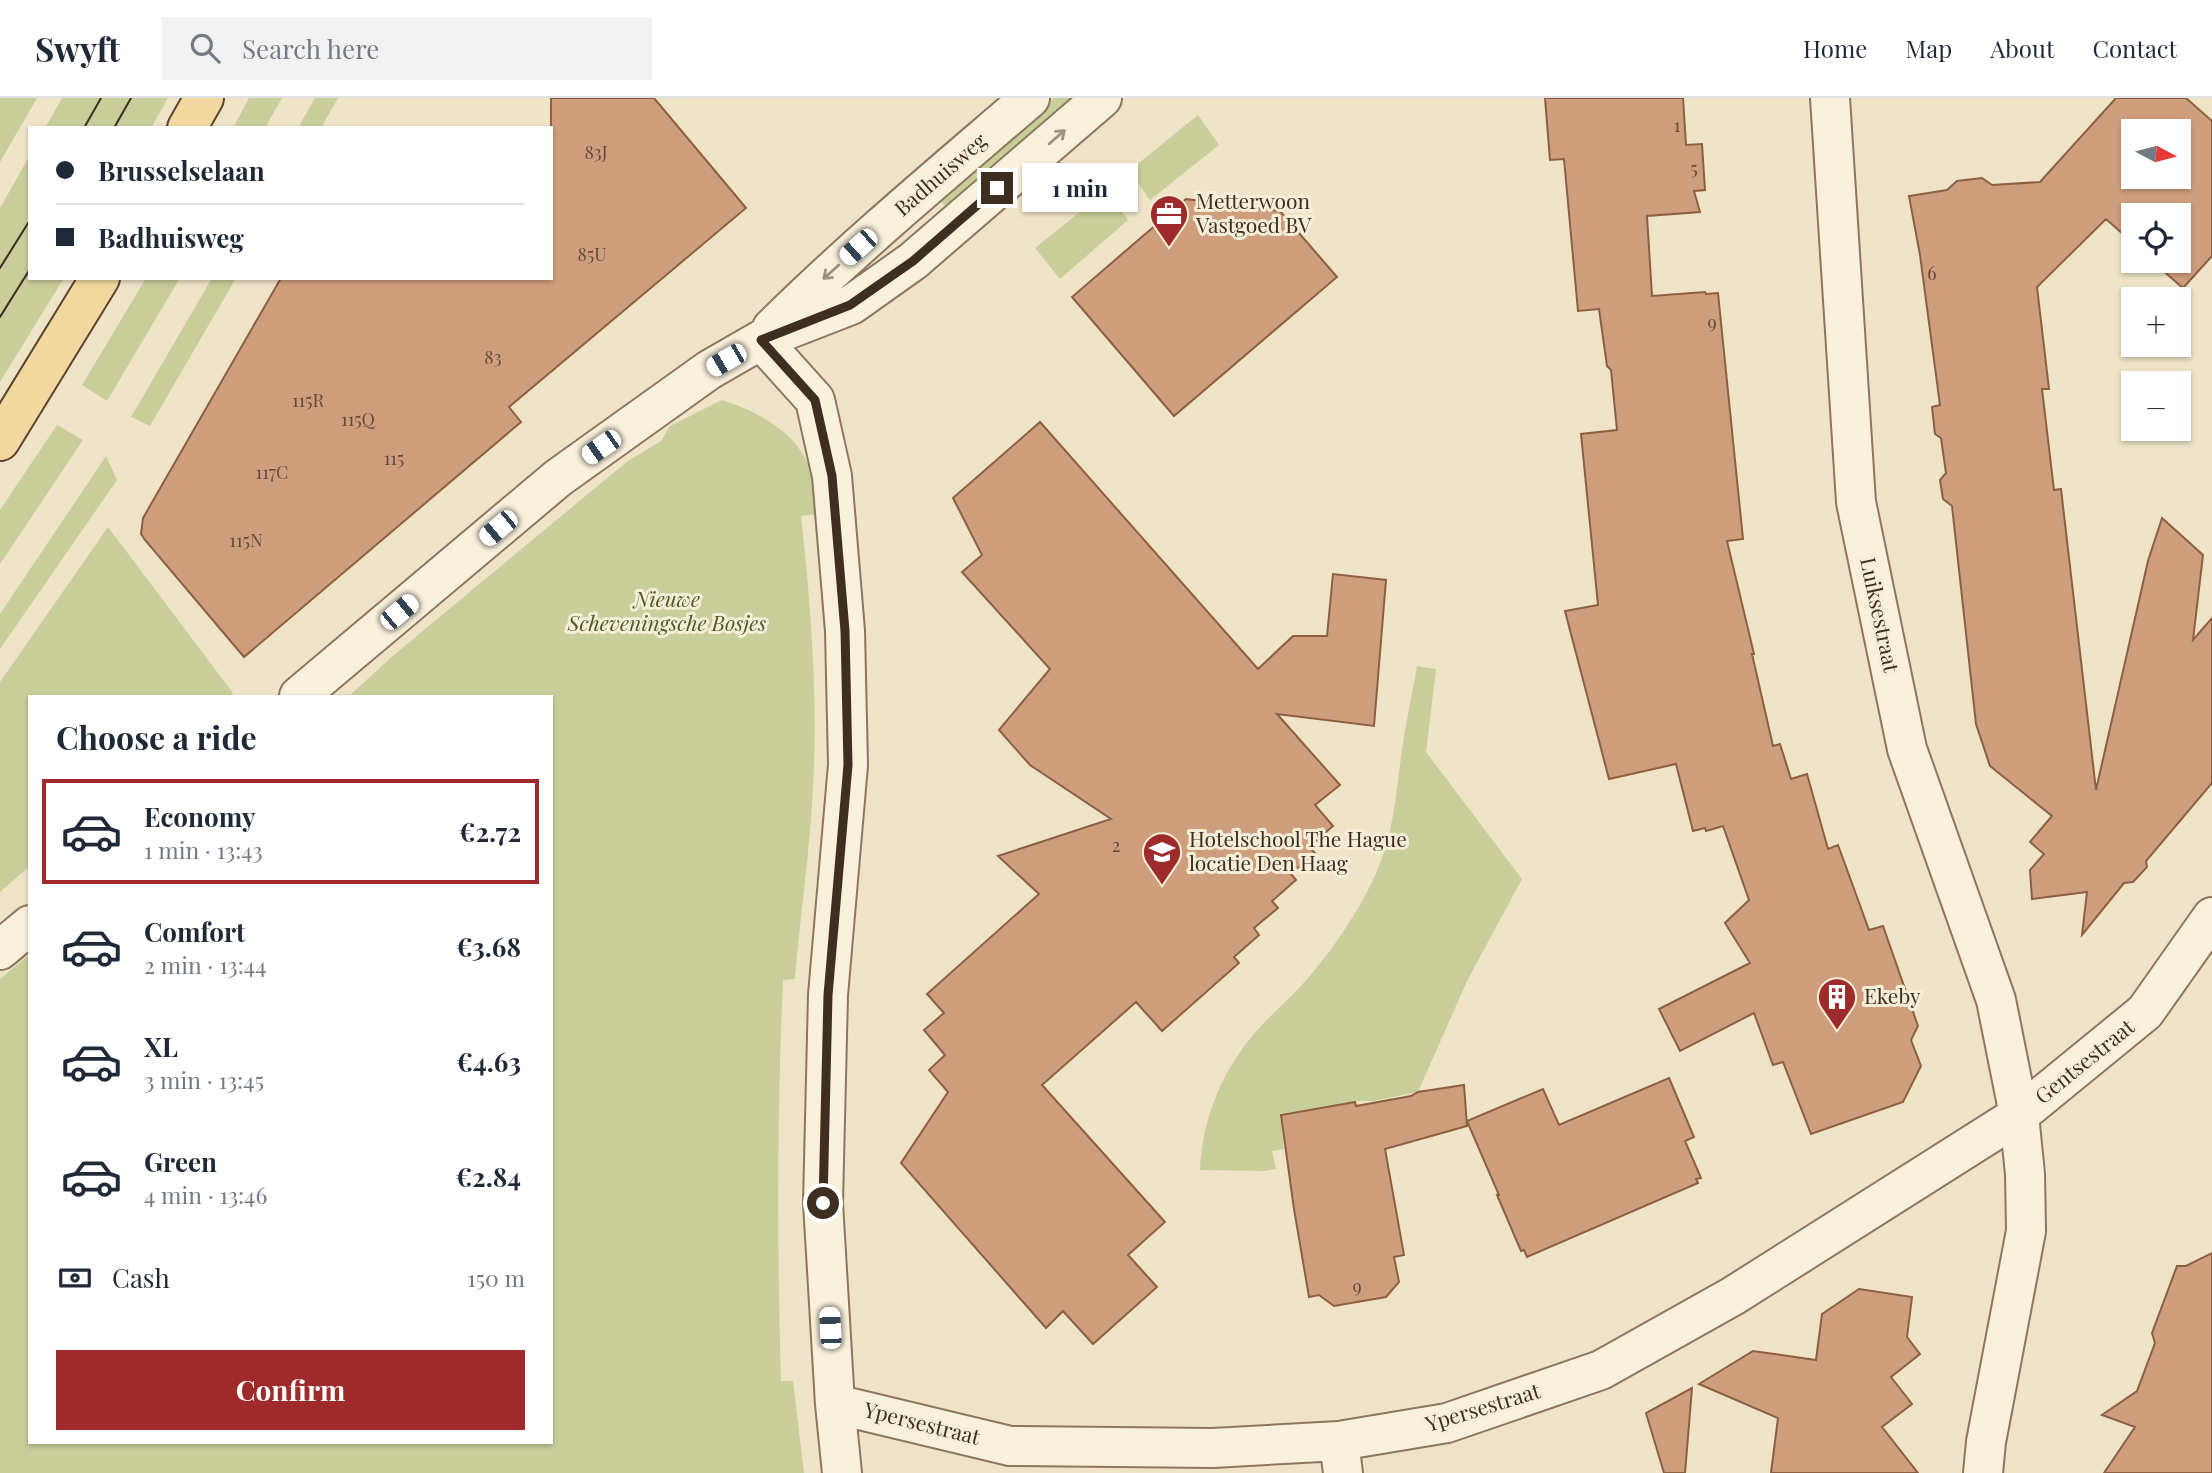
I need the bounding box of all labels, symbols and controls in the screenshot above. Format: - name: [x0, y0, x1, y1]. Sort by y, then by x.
- search box: [162, 17, 652, 80]
- text: Swyft: [35, 26, 120, 70]
- icon: search: [186, 29, 224, 67]
- text: Search here: [242, 31, 379, 66]
- text: Home: [1803, 32, 1867, 64]
- text: Map: [1905, 32, 1952, 64]
- text: About: [1990, 32, 2054, 64]
- text: Contact: [2092, 32, 2177, 64]
- house number: 1: [1674, 113, 1681, 137]
- north arrow: [2121, 119, 2191, 189]
- map controls: [2121, 119, 2191, 441]
- street label: Badhuisweg: [888, 126, 992, 221]
- one-way arrow: [1047, 129, 1065, 145]
- house number: 83J: [584, 140, 608, 164]
- text: Brusselselaan: [98, 153, 265, 188]
- house number: 5: [1690, 156, 1698, 180]
- callout: 1 min: [1021, 164, 1137, 212]
- route end: [981, 172, 1013, 204]
- text: 1 min: [1052, 172, 1108, 203]
- place label: Metterwoon Vastgoed BV: [1195, 186, 1312, 238]
- office icon: Metterwoon Vastgoed BV: [1148, 193, 1190, 248]
- button: locate: [2121, 203, 2191, 273]
- text: Badhuisweg: [98, 220, 244, 255]
- car: [836, 225, 881, 269]
- house number: 85U: [577, 242, 607, 266]
- house number: 6: [1927, 261, 1937, 285]
- one-way arrow: [822, 263, 840, 279]
- button: +: [2121, 287, 2191, 357]
- house number: 9: [1707, 310, 1717, 334]
- car: [703, 340, 750, 380]
- house number: 83: [484, 345, 502, 369]
- button: −: [2121, 371, 2191, 441]
- house number: 115R: [292, 388, 324, 412]
- house number: 115Q: [341, 407, 376, 431]
- car: [578, 426, 625, 468]
- house number: 115: [384, 446, 404, 470]
- house number: 117C: [255, 460, 289, 484]
- car: [476, 506, 521, 550]
- house number: 115N: [229, 528, 263, 552]
- street label: Luiksestraat: [1855, 555, 1907, 675]
- park label: Nieuwe Scheveningsche Bosjes: [567, 584, 766, 636]
- car: [377, 590, 422, 634]
- text: Choose a ride: [56, 715, 257, 758]
- text: Economy: [144, 799, 255, 834]
- icon: car: [60, 800, 123, 863]
- text: €2.72: [459, 814, 521, 849]
- place label: Hotelschool The Hague locatie Den Haag: [1189, 824, 1407, 876]
- school or university icon: Hotelschool The Hague locatie Den Haag: [1141, 831, 1183, 886]
- house number: 2: [1112, 833, 1120, 857]
- text: 1 min · 13:43: [144, 834, 263, 865]
- text: Comfort: [144, 914, 245, 949]
- icon: car: [60, 915, 123, 978]
- text: €3.68: [456, 929, 521, 964]
- text: 2 min · 13:44: [144, 949, 267, 980]
- building icon: Ekeby: [1816, 976, 1858, 1031]
- place label: Ekeby: [1864, 981, 1921, 1009]
- street label: Gentsestraat: [2028, 1011, 2140, 1109]
- text: XL: [144, 1029, 178, 1064]
- icon: car: [60, 1030, 123, 1093]
- text: €4.63: [456, 1044, 521, 1079]
- text: 3 min · 13:45: [144, 1064, 264, 1095]
- text: Green: [144, 1144, 217, 1179]
- icon: car: [60, 1145, 123, 1208]
- text: €2.84: [455, 1159, 521, 1194]
- text: 4 min · 13:46: [144, 1179, 267, 1210]
- route start: [807, 1187, 839, 1219]
- icon: cash: [56, 1259, 94, 1297]
- text: Cash: [112, 1260, 170, 1295]
- text: 150 m: [467, 1262, 525, 1293]
- house number: 9: [1352, 1274, 1362, 1298]
- car: [819, 1306, 842, 1350]
- button: Confirm: [56, 1350, 525, 1430]
- street label: Ypersestraat: [1421, 1375, 1544, 1437]
- street label: Ypersestraat: [861, 1394, 984, 1450]

